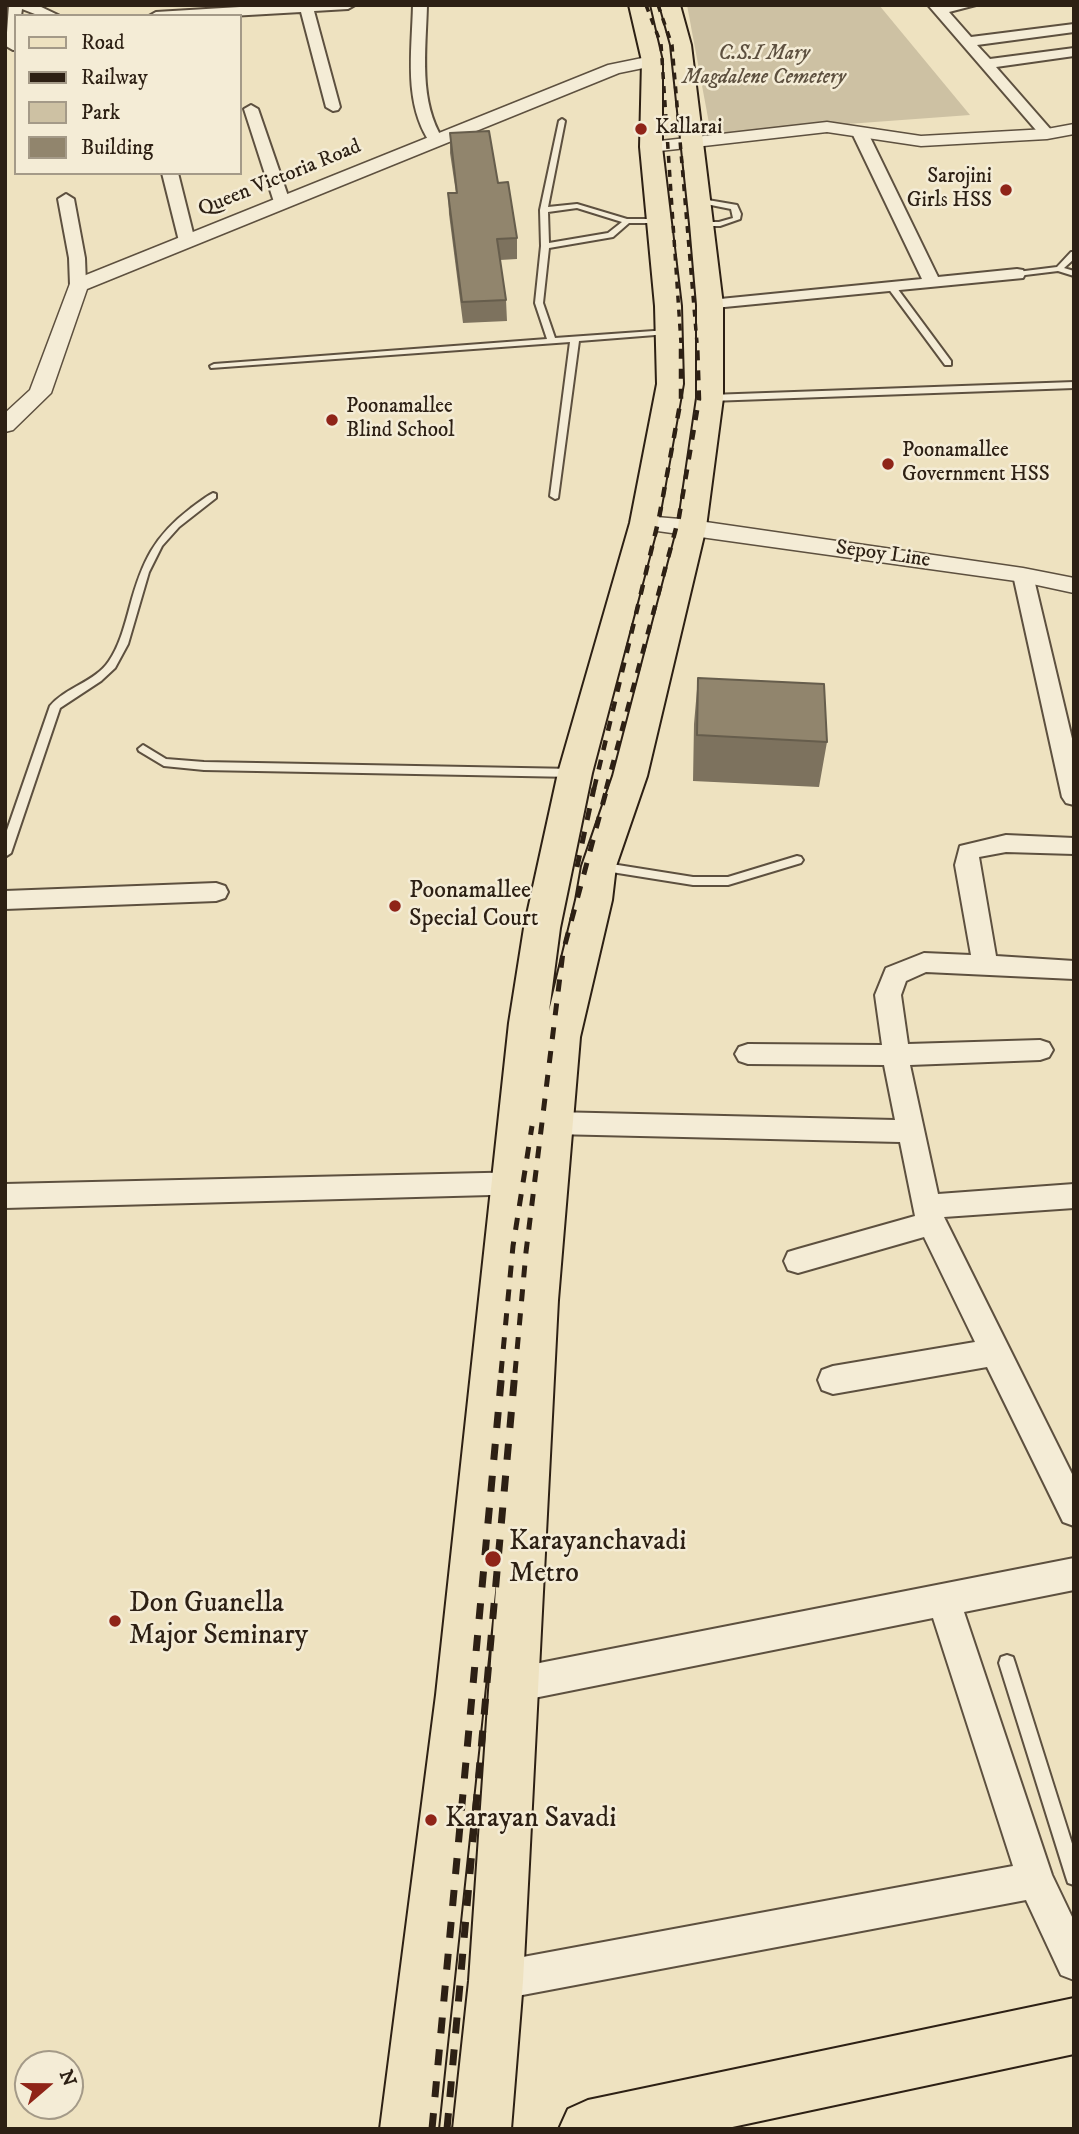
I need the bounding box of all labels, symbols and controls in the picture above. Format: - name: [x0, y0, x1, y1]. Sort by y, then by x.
- legend: [14, 14, 242, 175]
- text: Road: [81, 30, 125, 56]
- park label: C.S.I Mary Magdalene Cemetery: [682, 42, 846, 92]
- text: Railway: [81, 65, 148, 91]
- text: Park: [81, 100, 120, 126]
- place label: Kallarai: [655, 116, 722, 142]
- marker: Kallarai: [633, 121, 649, 137]
- text: Building: [81, 135, 153, 161]
- street label: Queen Victoria Road: [195, 135, 365, 223]
- place label: Sarojini Girls HSS: [907, 165, 992, 215]
- marker: Sarojini Girls HSS: [998, 182, 1014, 198]
- place label: Poonamallee Blind School: [346, 395, 454, 445]
- marker: Poonamallee Blind School: [324, 412, 340, 428]
- place label: Poonamallee Government HSS: [902, 439, 1050, 489]
- marker: Poonamallee Government HSS: [880, 456, 896, 472]
- street label: Sepoy Line: [834, 536, 932, 574]
- place label: Poonamallee Special Court: [409, 878, 538, 934]
- marker: Poonamallee Special Court: [387, 898, 403, 914]
- place label: Karayanchavadi Metro: [509, 1526, 686, 1592]
- marker: Karayanchavadi Metro: [483, 1549, 503, 1569]
- place label: Don Guanella Major Seminary: [129, 1588, 308, 1654]
- marker: Don Guanella Major Seminary: [107, 1613, 123, 1629]
- place label: Karayan Savadi: [445, 1803, 616, 1837]
- marker: Karayan Savadi: [423, 1812, 439, 1828]
- north arrow: [14, 2050, 84, 2120]
- text: N: [54, 2067, 81, 2090]

